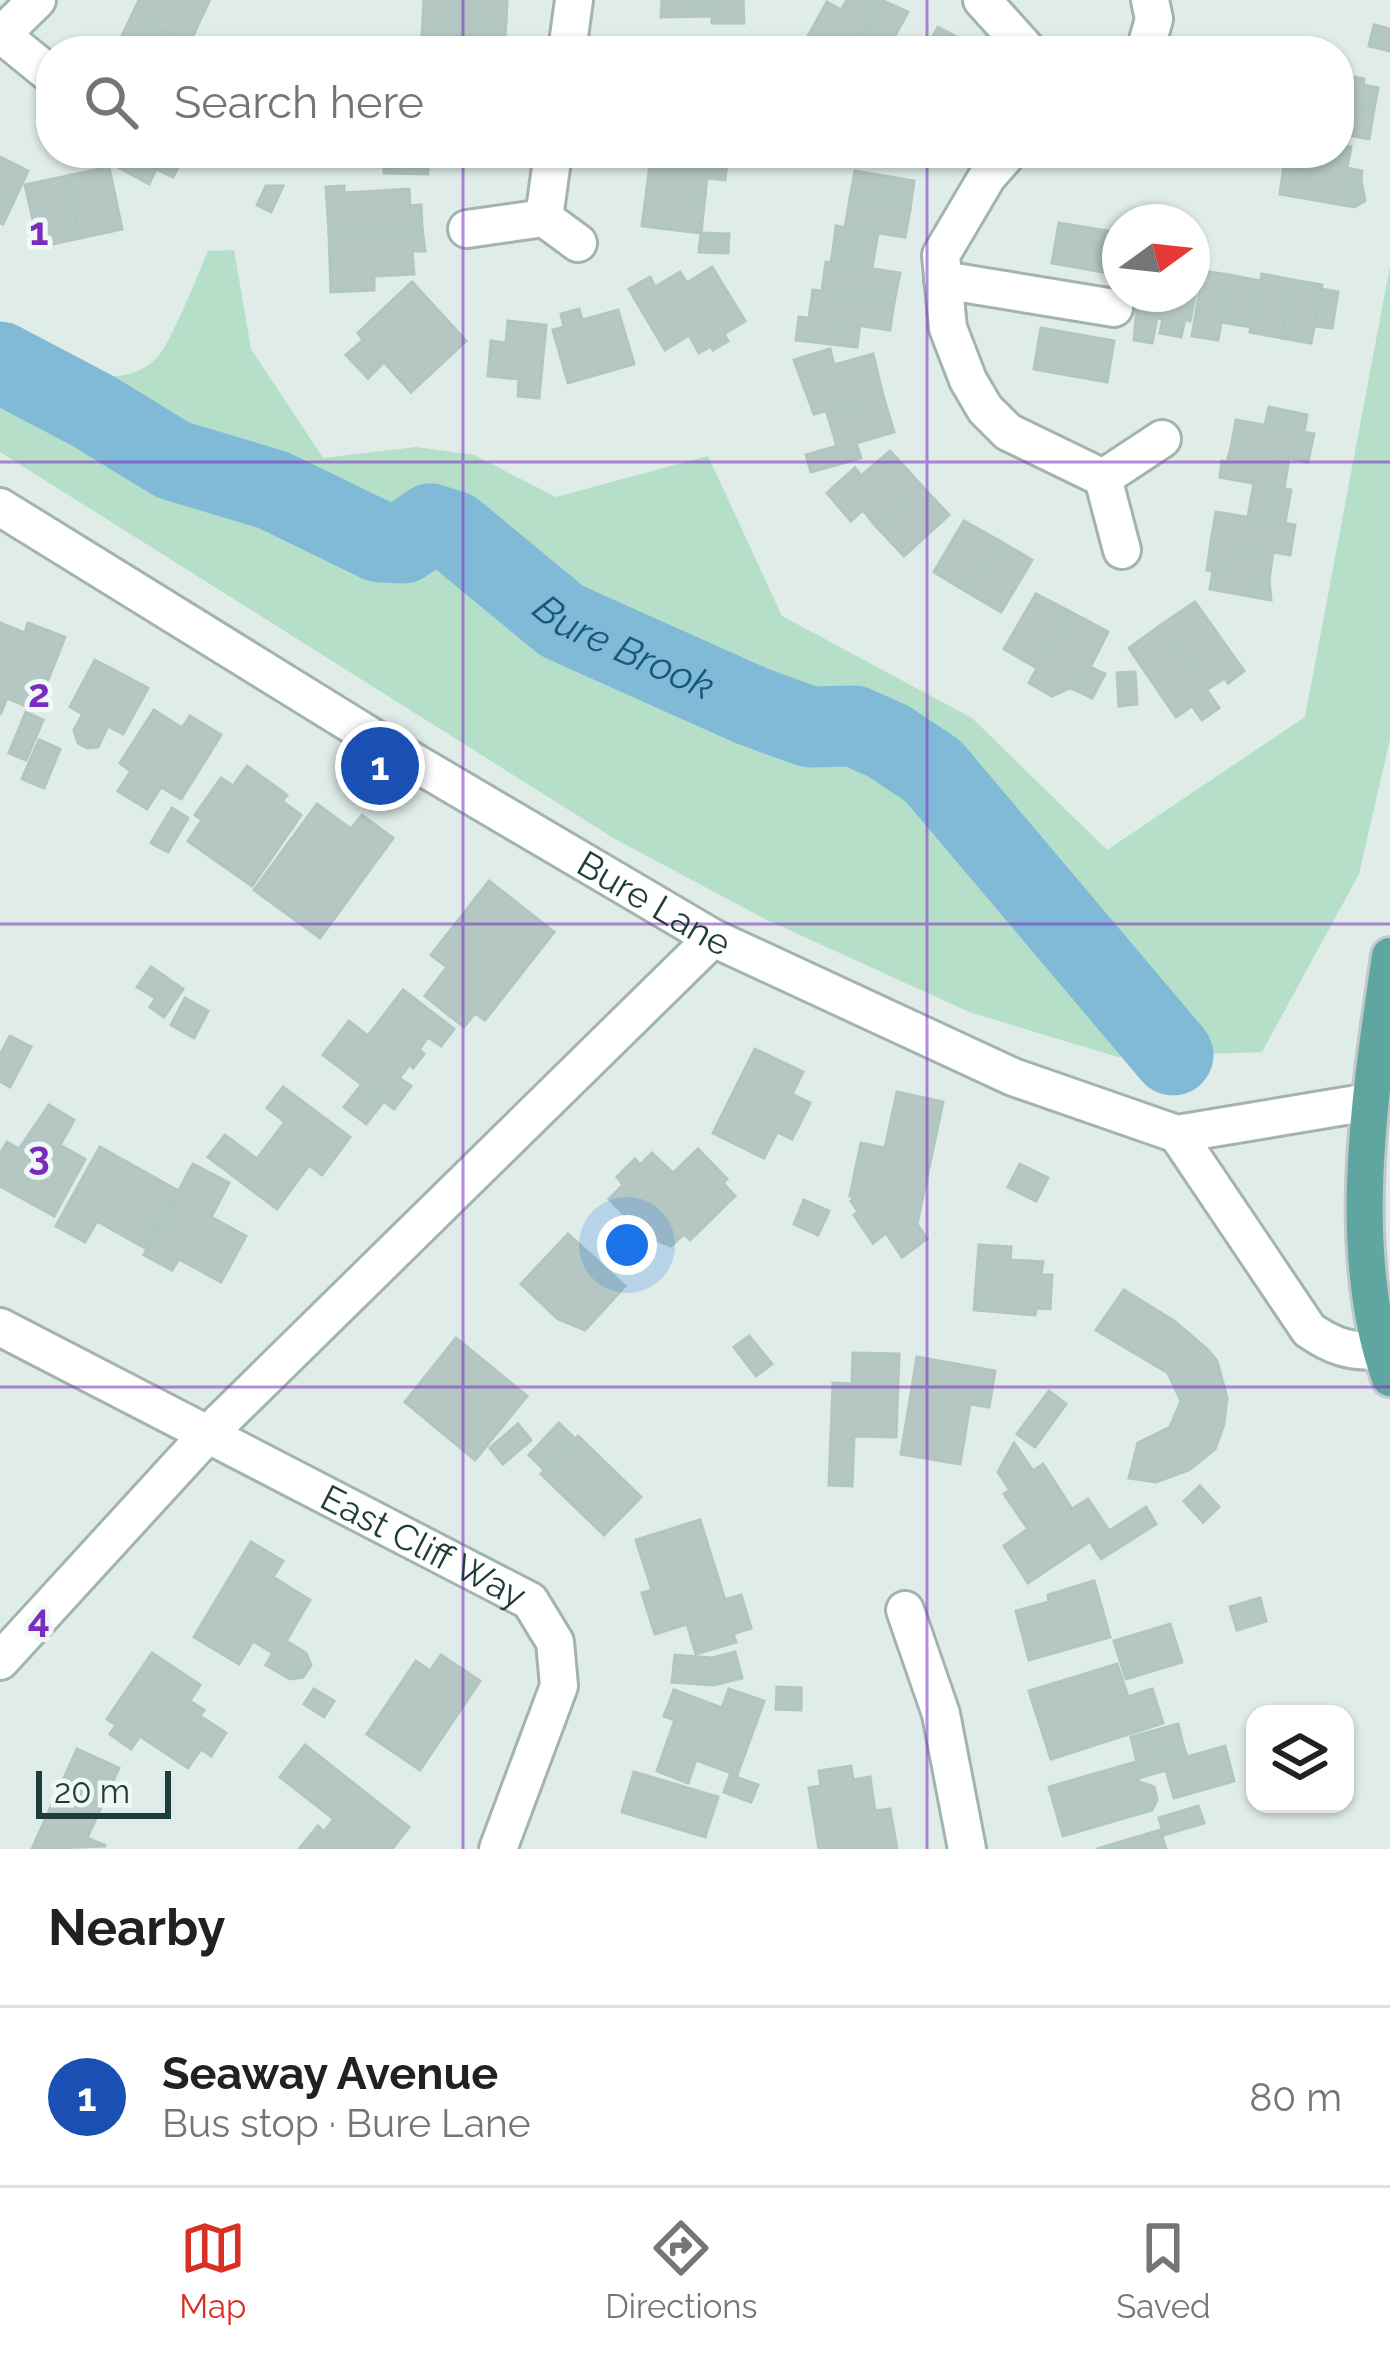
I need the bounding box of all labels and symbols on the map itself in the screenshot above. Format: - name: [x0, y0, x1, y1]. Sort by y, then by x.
- north arrow: [1102, 204, 1210, 312]
- text: 1: [29, 208, 49, 254]
- water label: Bure Brook: [525, 584, 721, 709]
- text: 2: [28, 670, 50, 716]
- pin: 1: [341, 721, 419, 811]
- street label: Bure Lane: [570, 842, 737, 964]
- text: 3: [28, 1132, 50, 1178]
- your location: [597, 1215, 657, 1275]
- street label: East Cliff Way: [314, 1476, 533, 1616]
- text: 4: [28, 1595, 50, 1641]
- scale bar: [36, 1765, 171, 1818]

